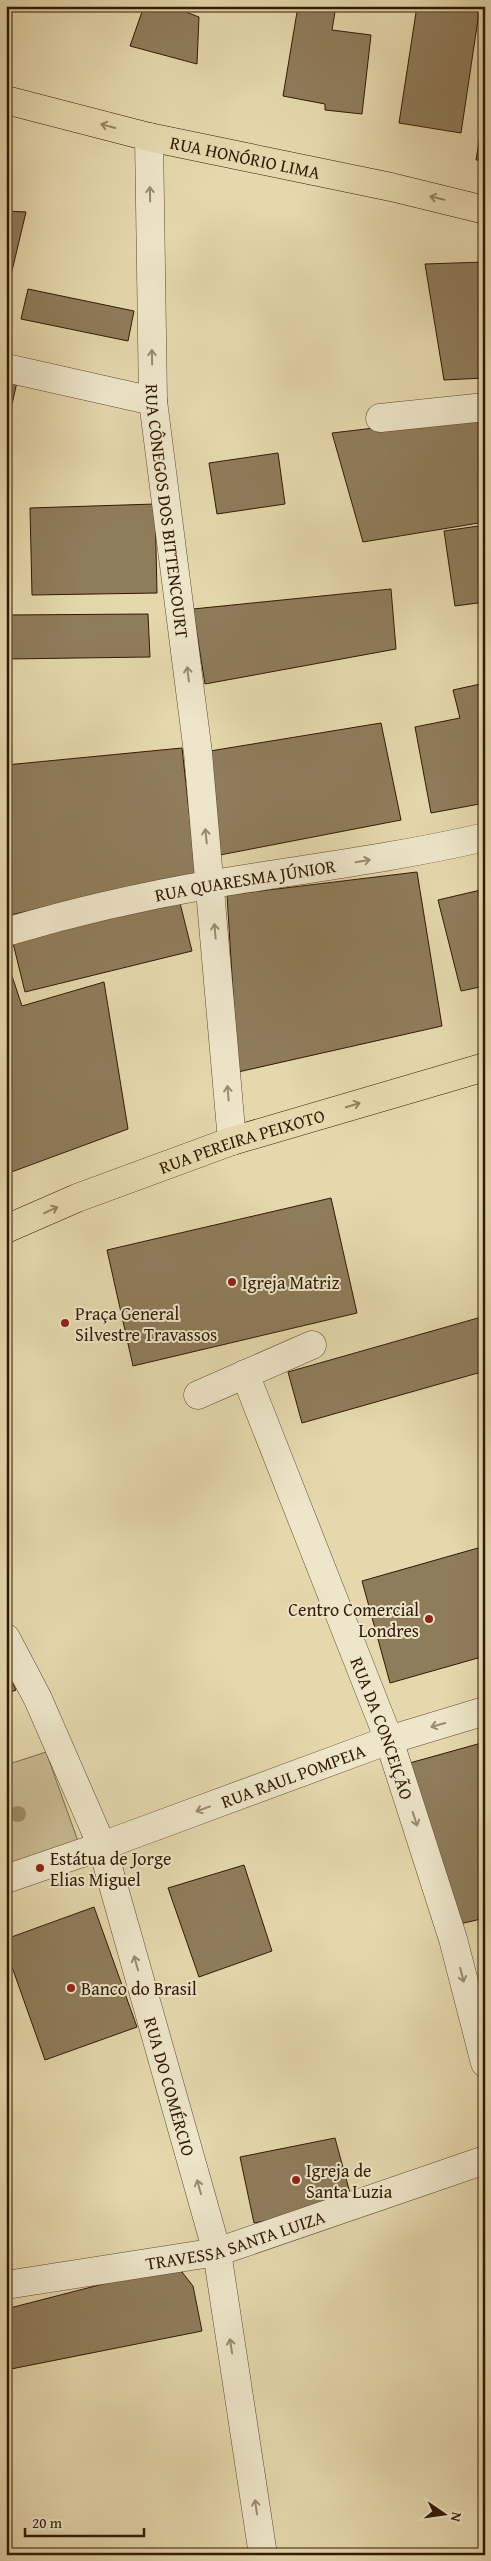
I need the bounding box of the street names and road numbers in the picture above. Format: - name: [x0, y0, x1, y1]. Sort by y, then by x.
- street label: RUA HONÓRIO LIMA: [168, 128, 323, 186]
- street label: RUA CÔNEGOS DOS BITTENCOURT: [139, 384, 197, 640]
- street label: RUA QUARESMA JÚNIOR: [152, 852, 338, 908]
- street label: RUA PEREIRA PEIXOTO: [155, 1101, 328, 1180]
- street label: RUA DA CONCEIÇÃO: [344, 1653, 421, 1803]
- street label: RUA RAUL POMPEIA: [217, 1736, 369, 1815]
- street label: RUA DO COMÉRCIO: [138, 2014, 203, 2159]
- street label: TRAVESSA SANTA LUIZA: [143, 2202, 328, 2277]

